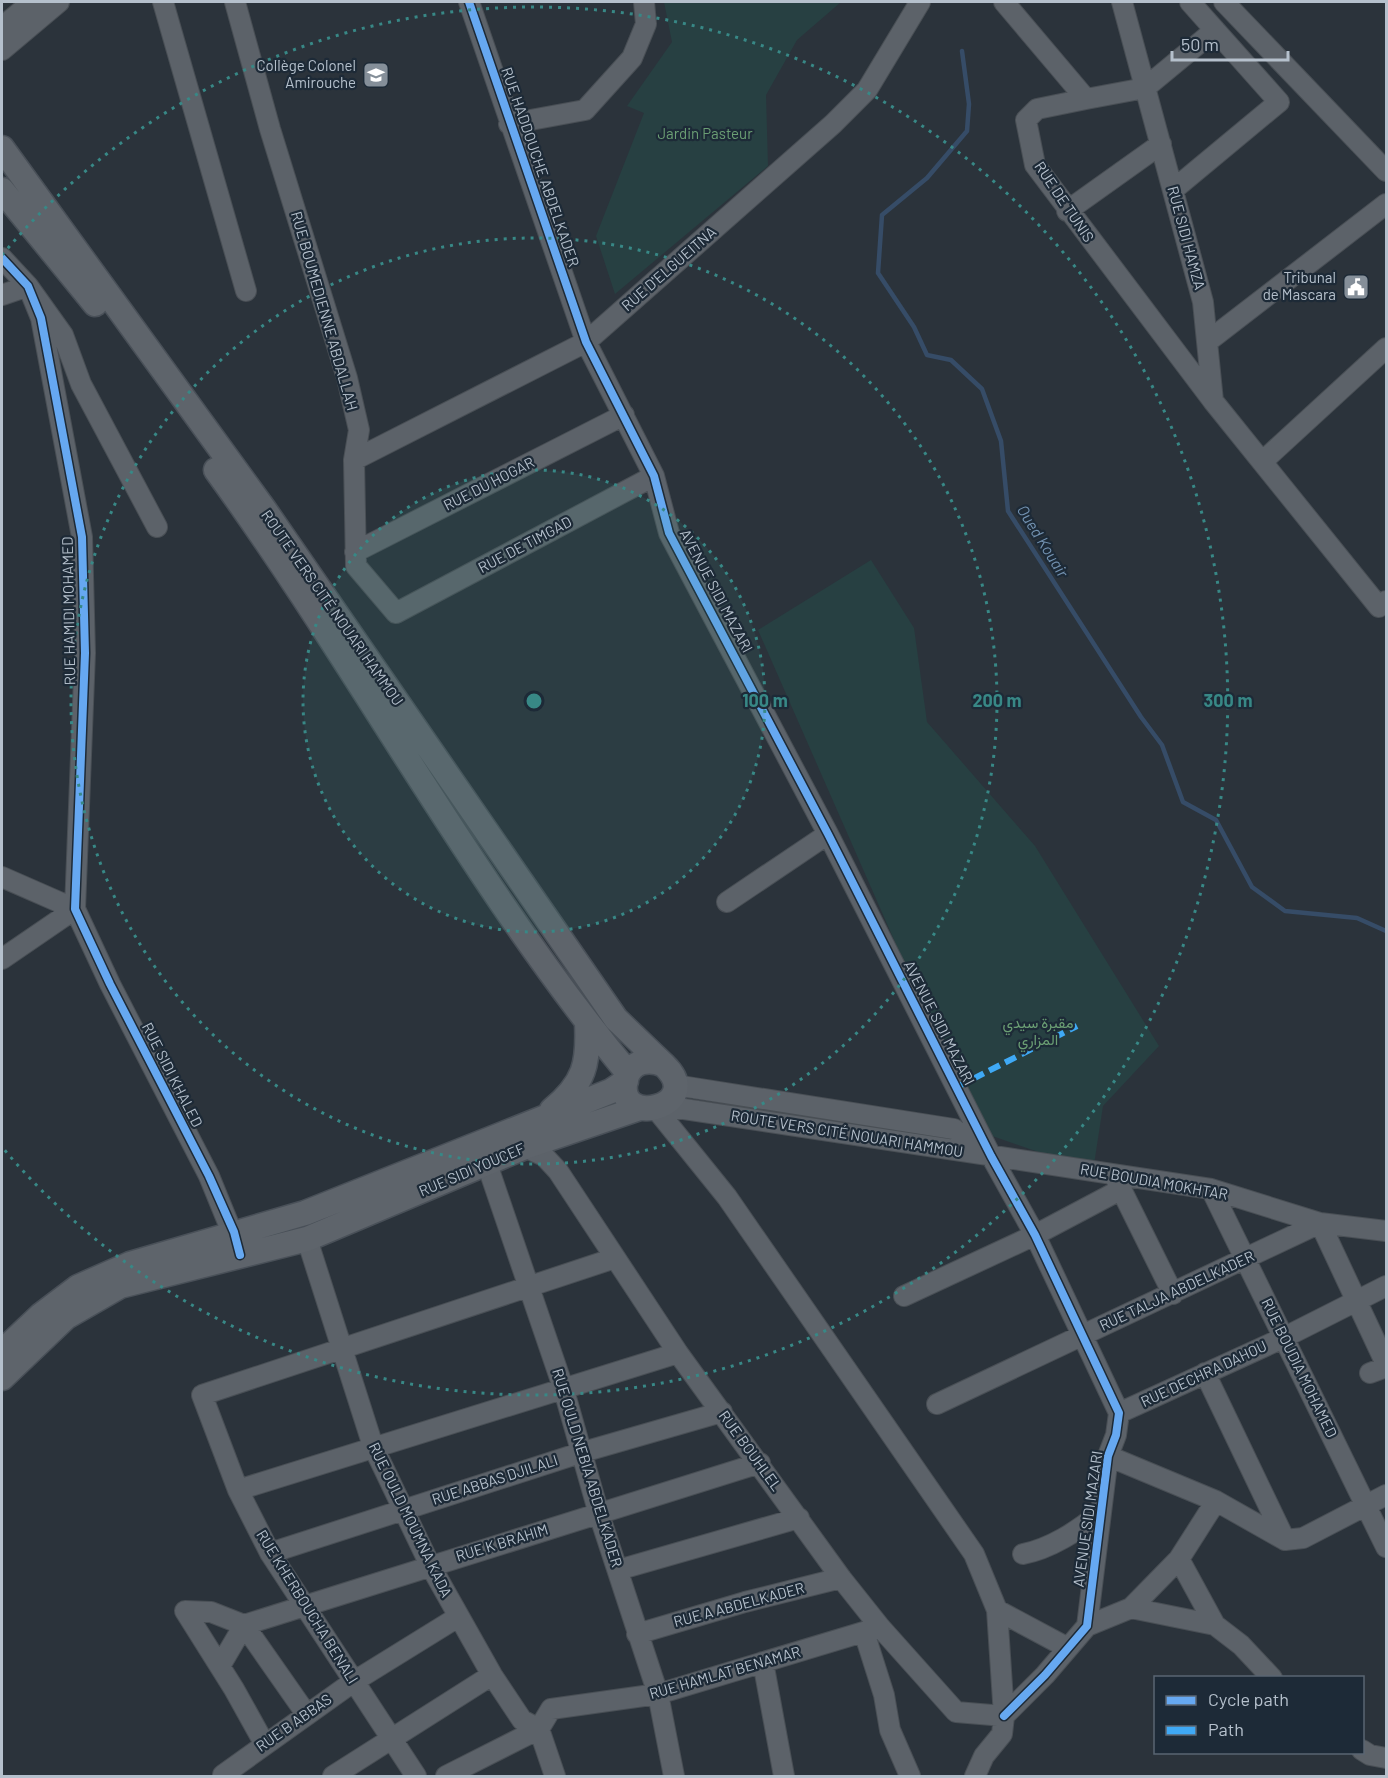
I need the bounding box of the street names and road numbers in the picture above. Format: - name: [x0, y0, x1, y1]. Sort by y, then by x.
- street label: RUE HADDOUCHE ABDELKADER: [498, 65, 584, 269]
- street label: RUE DE TUNIS: [1031, 158, 1098, 245]
- street label: RUE SIDI HAMZA: [1164, 184, 1209, 292]
- street label: RUE BOUMEDIENNE ABDALLAH: [288, 209, 362, 412]
- street label: RUE D'ELGUEITNA: [617, 222, 719, 314]
- street label: RUE DU HOGAR: [440, 452, 537, 514]
- street label: ROUTE VERS CITÉ NOUARI HAMMOU: [258, 506, 408, 709]
- street label: RUE DE TIMGAD: [475, 512, 574, 576]
- street label: AVENUE SIDI MAZARI: [677, 526, 757, 655]
- street label: RUE HAMIDI MOHAMED: [58, 536, 78, 686]
- street label: AVENUE SIDI MAZARI: [901, 957, 979, 1088]
- street label: RUE SIDI KHALED: [139, 1019, 207, 1130]
- street label: ROUTE VERS CITÉ NOUARI HAMMOU: [730, 1106, 965, 1160]
- street label: RUE SIDI YOUCEF: [416, 1138, 528, 1200]
- street label: RUE BOUDIA MOKHTAR: [1079, 1159, 1229, 1203]
- street label: RUE TALJA ABDELKADER: [1096, 1246, 1257, 1334]
- street label: RUE BOUDIA MOHAMED: [1258, 1295, 1341, 1440]
- street label: RUE DECHRA DAHOU: [1138, 1336, 1269, 1410]
- street label: RUE OULD NEBIA ABDELKADER: [549, 1366, 627, 1569]
- street label: RUE BOUHLEL: [716, 1407, 786, 1494]
- street label: RUE OULD MOUMNA KADA: [365, 1439, 456, 1600]
- street label: RUE ABBAS DJILALI: [429, 1450, 560, 1508]
- street label: AVENUE SIDI MAZARI: [1069, 1450, 1105, 1588]
- street label: RUE K BRAHIM: [453, 1519, 550, 1565]
- street label: RUE KHERBOUCHA BENALI: [253, 1526, 363, 1687]
- street label: RUE A ABDELKADER: [671, 1578, 806, 1630]
- street label: RUE HAMLAT BENAMAR: [647, 1642, 802, 1702]
- street label: RUE B ABBAS: [252, 1689, 335, 1755]

